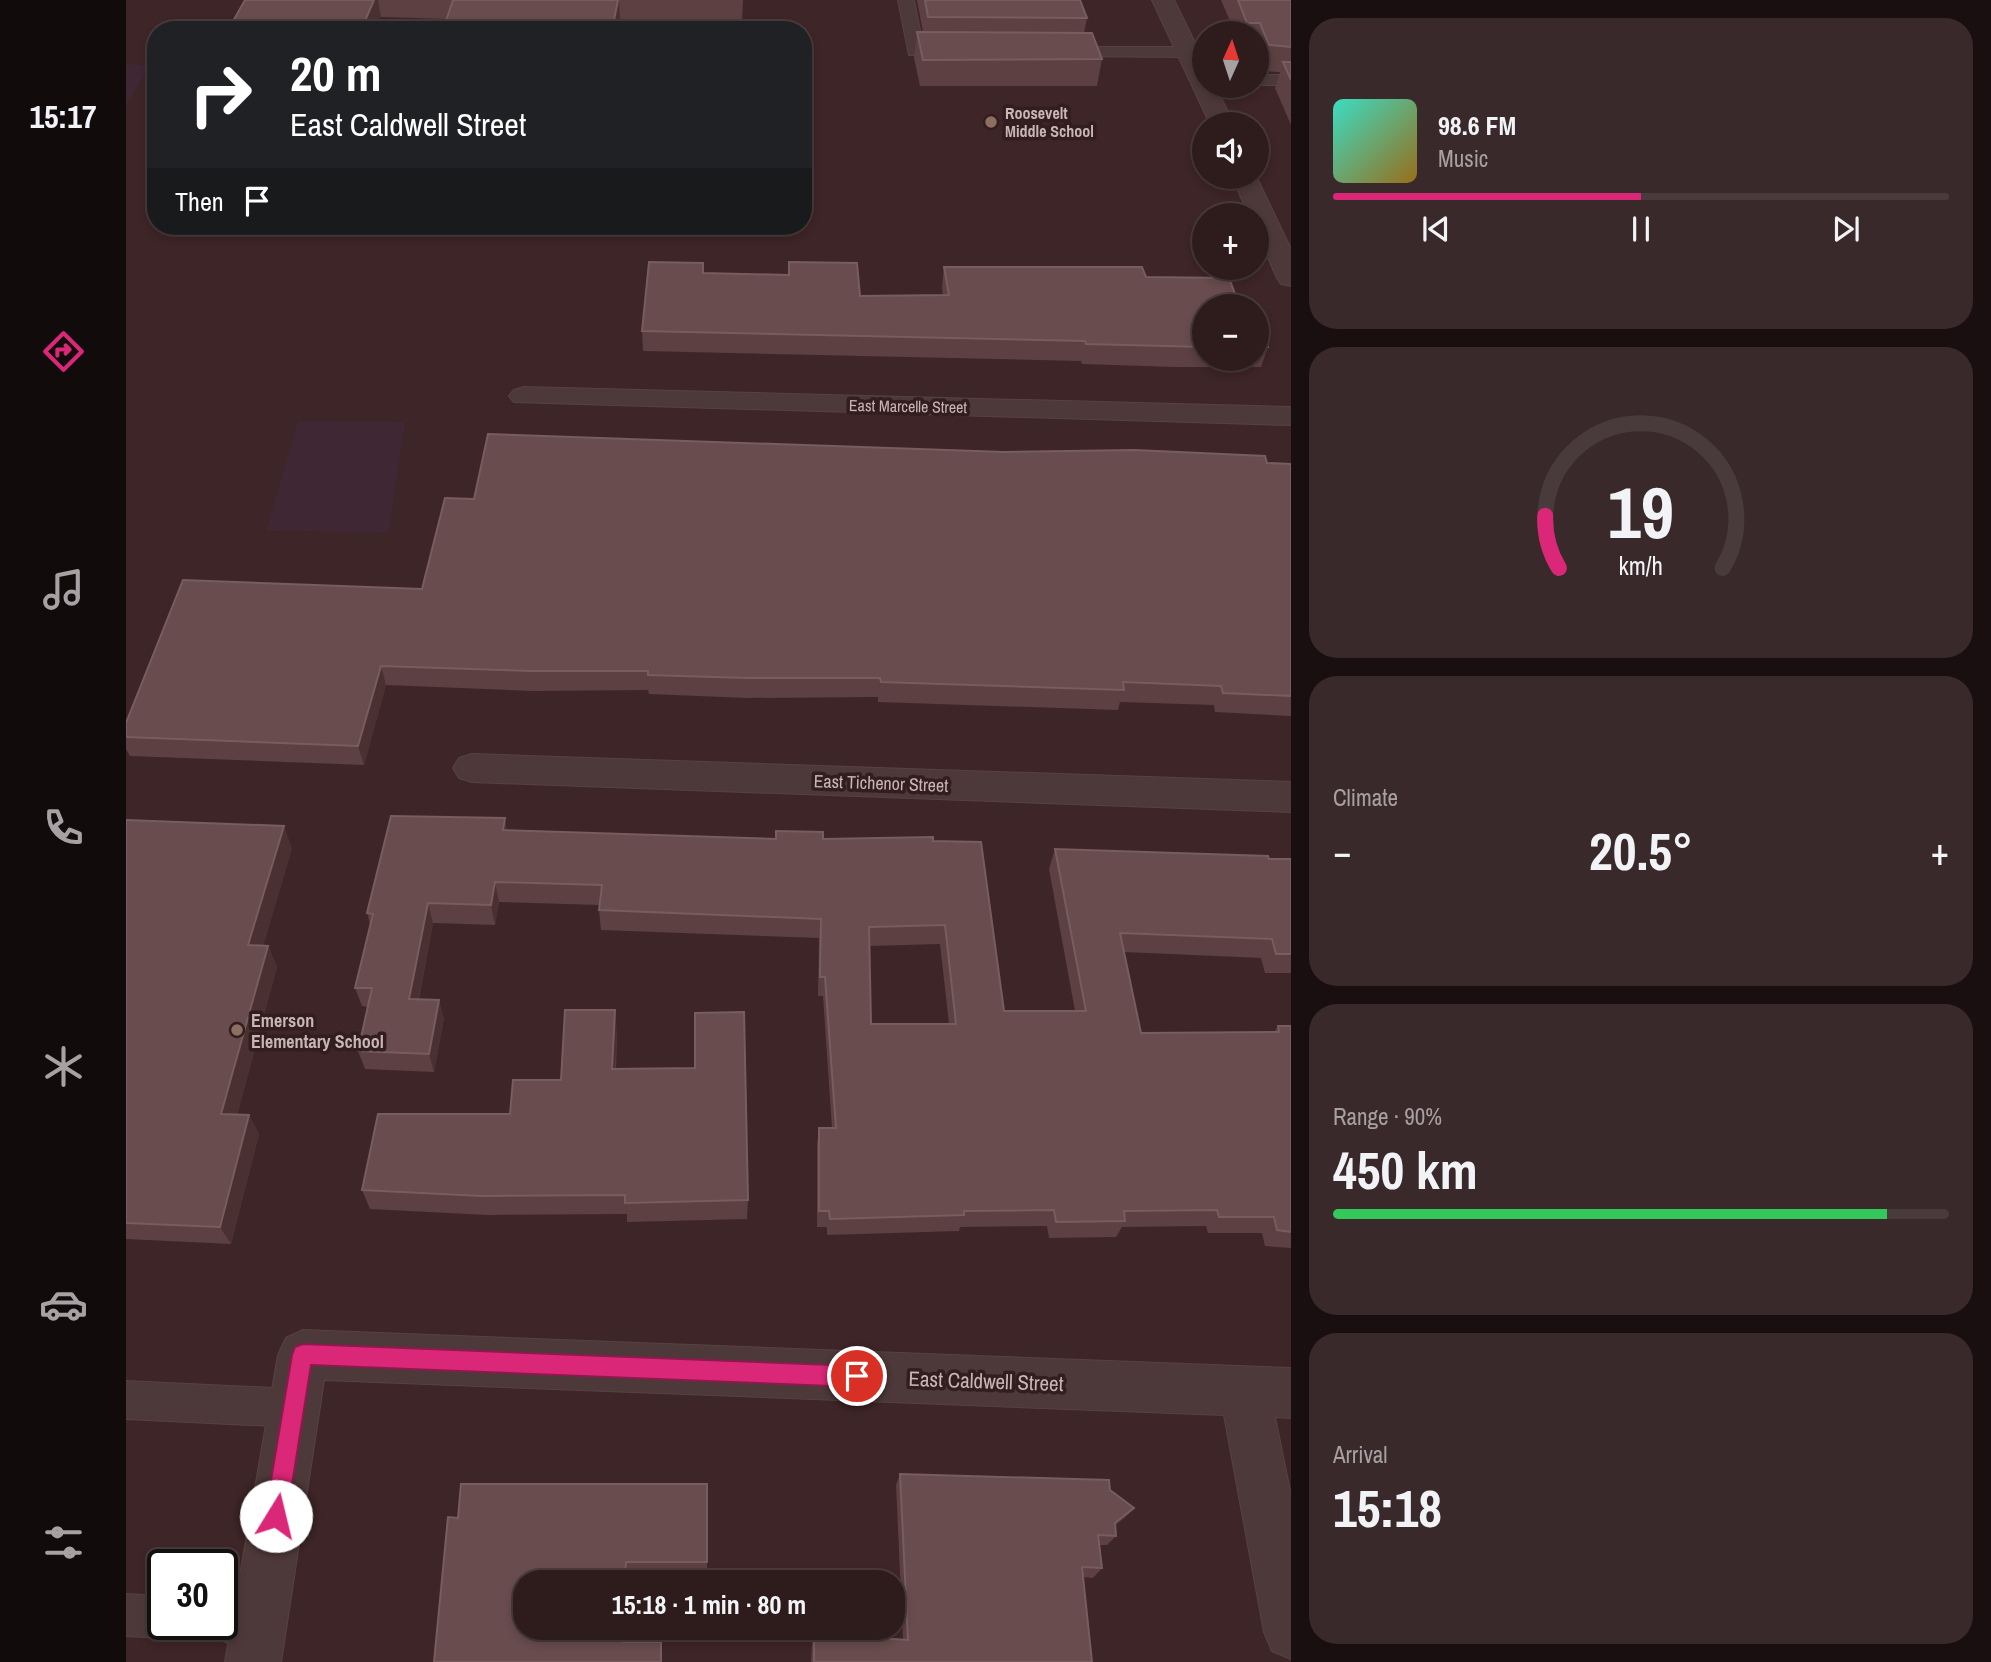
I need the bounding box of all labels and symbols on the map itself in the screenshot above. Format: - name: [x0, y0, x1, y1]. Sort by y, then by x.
- north arrow: [1192, 21, 1269, 98]
- place label: Roosevelt Middle School: [1005, 102, 1094, 142]
- marker: Roosevelt Middle School: [983, 114, 999, 130]
- street label: East Marcelle Street: [849, 394, 968, 418]
- street label: East Tichenor Street: [813, 768, 949, 798]
- place label: Emerson Elementary School: [251, 1008, 384, 1054]
- marker: Emerson Elementary School: [229, 1022, 245, 1038]
- pin: [827, 1346, 887, 1406]
- street label: East Caldwell Street: [908, 1364, 1064, 1398]
- position arrow: [239, 1479, 313, 1553]
- speed limit sign: 30: [147, 1549, 238, 1640]

